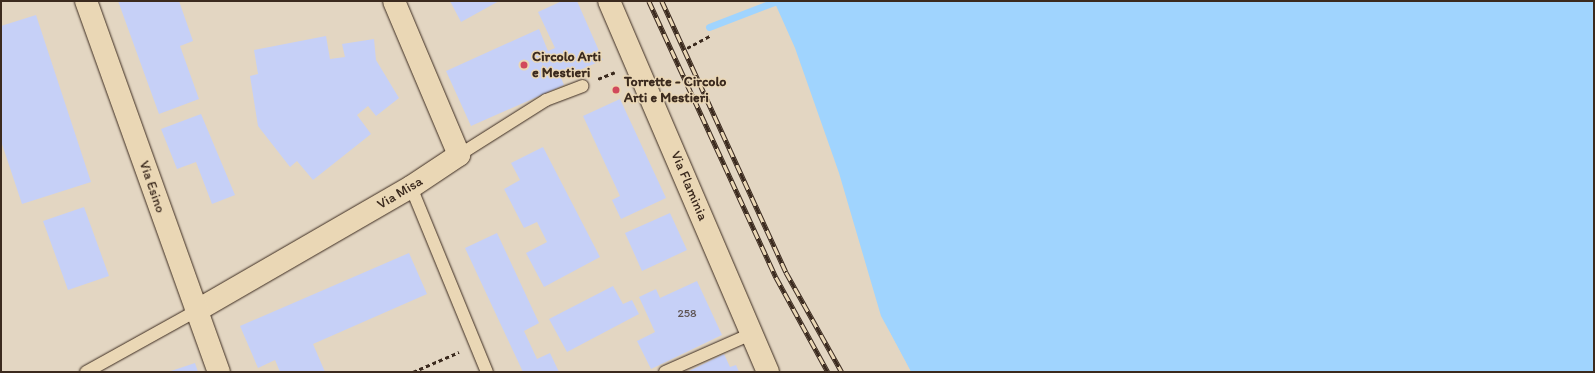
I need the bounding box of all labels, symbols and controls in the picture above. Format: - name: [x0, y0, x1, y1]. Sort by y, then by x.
- place label: Circolo Arti e Mestieri: [532, 49, 601, 82]
- marker: Circolo Arti e Mestieri: [519, 60, 529, 70]
- place label: Torrette - Circolo Arti e Mestieri: [624, 74, 726, 106]
- marker: Torrette - Circolo Arti e Mestieri: [611, 85, 621, 95]
- street label: Via Flaminia: [667, 149, 711, 223]
- street label: Via Esino: [135, 159, 169, 215]
- street label: Via Misa: [374, 173, 426, 213]
- house number: 258: [677, 307, 697, 321]

